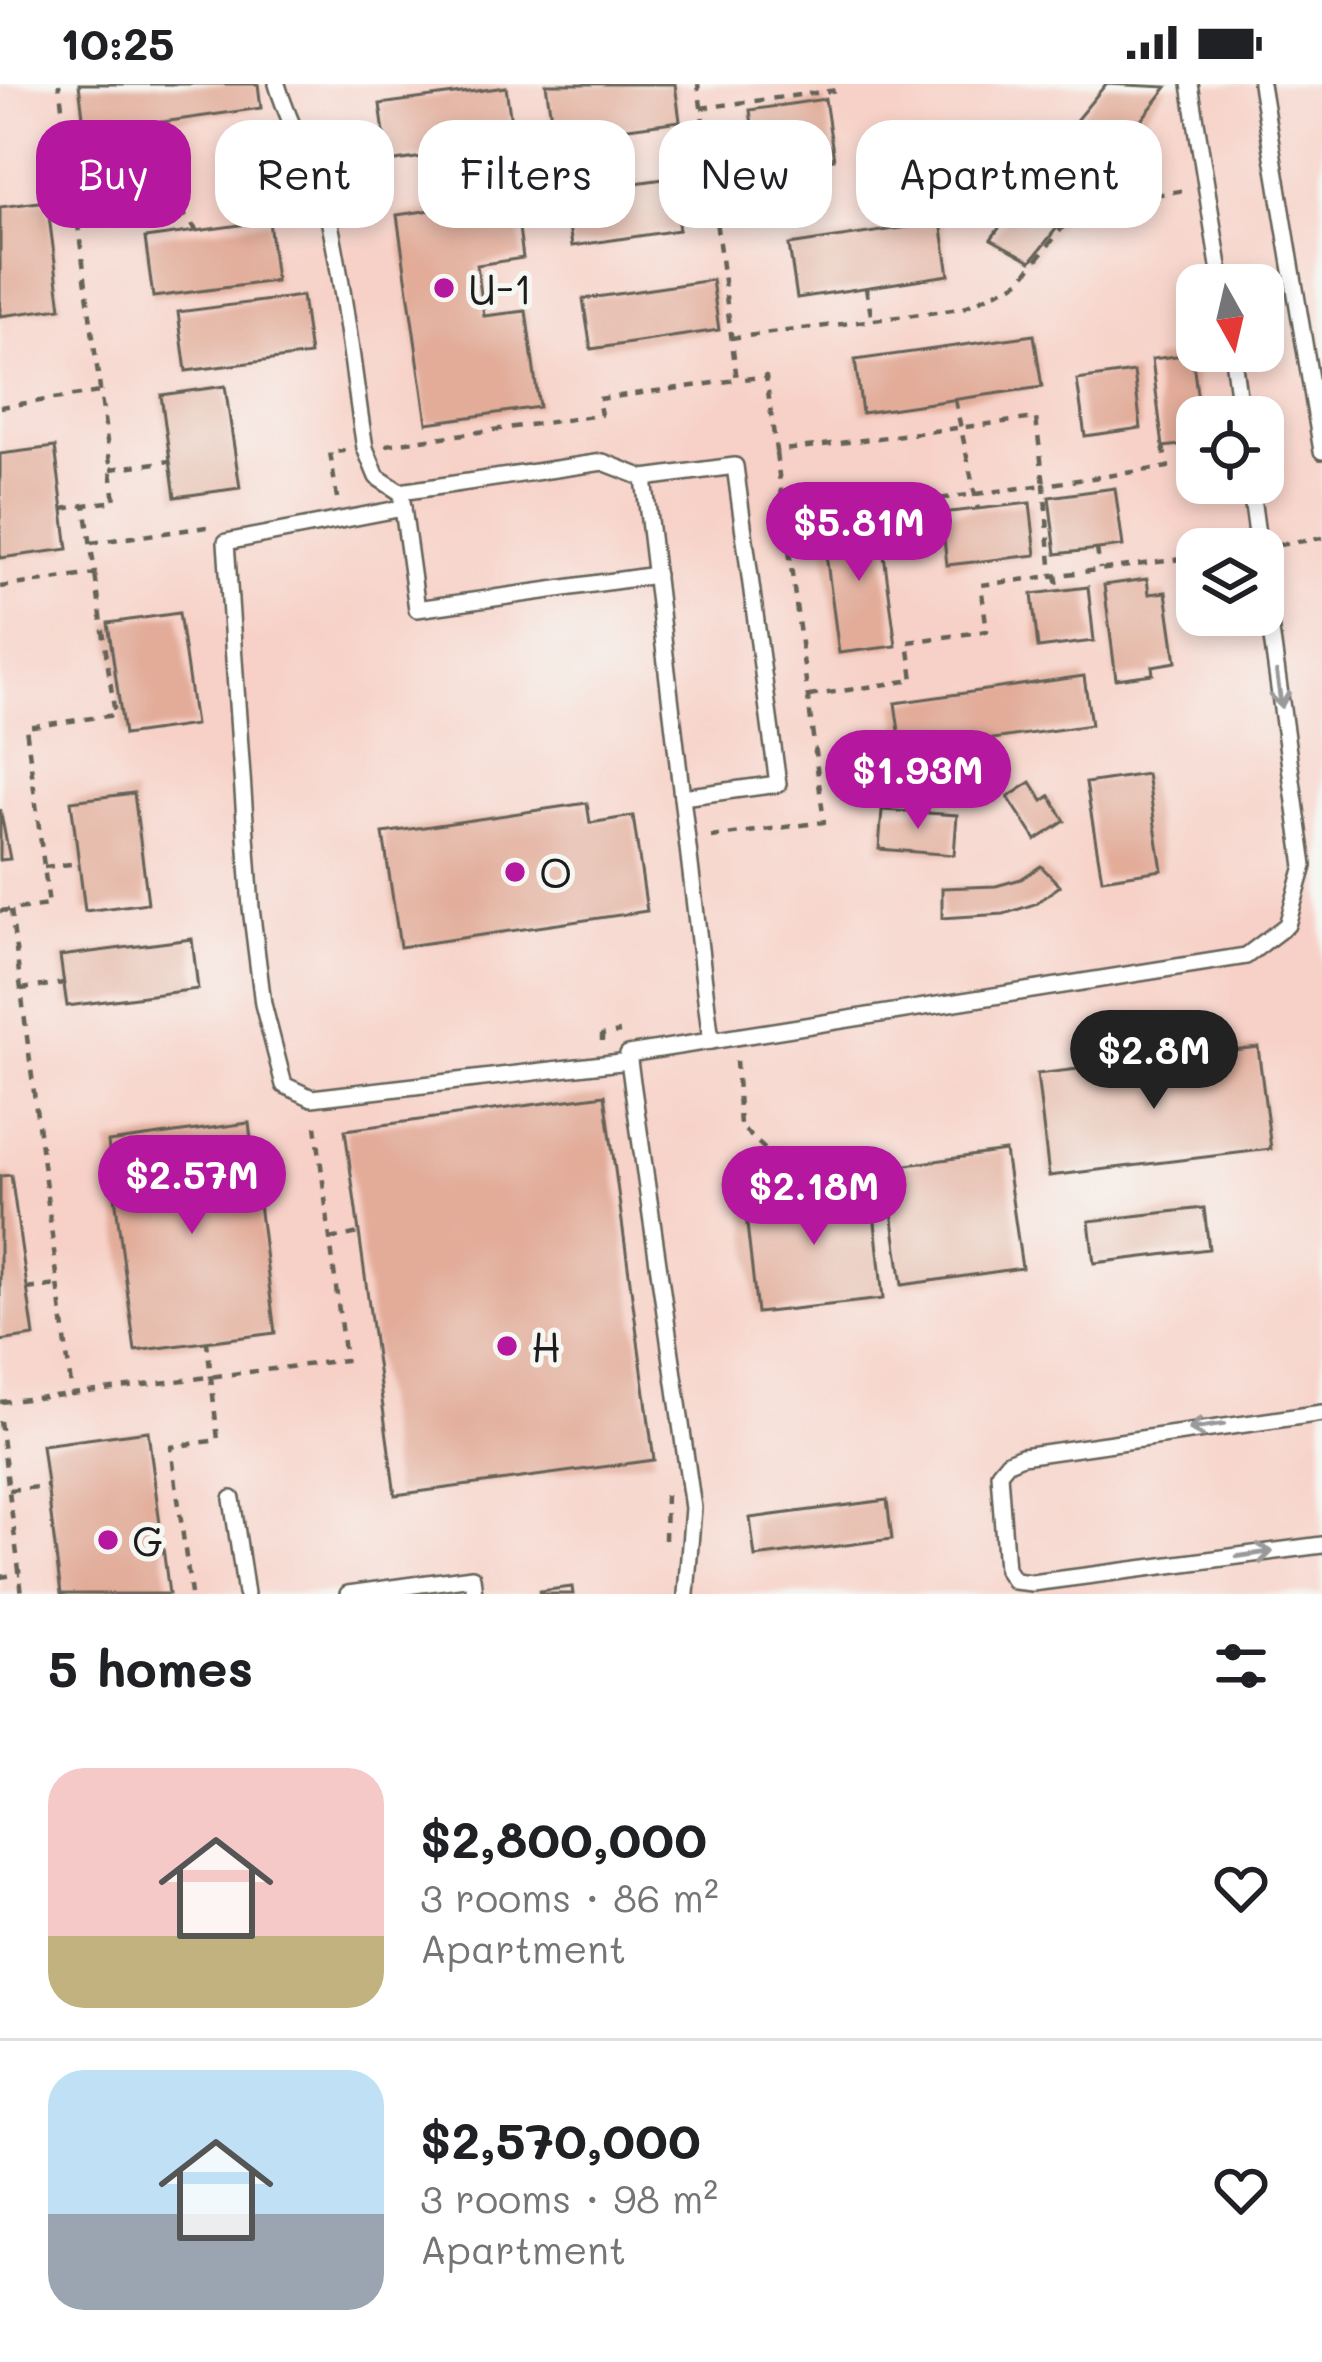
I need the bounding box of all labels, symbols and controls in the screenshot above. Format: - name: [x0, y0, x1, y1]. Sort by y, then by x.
- text: 10:25: [60, 13, 175, 71]
- chip: Buy: [36, 120, 191, 228]
- chip: Rent: [215, 120, 394, 228]
- chip: Filters: [418, 120, 635, 228]
- chip: New: [659, 120, 832, 228]
- chip: Apartment: [856, 120, 1162, 228]
- place label: U-1: [468, 261, 533, 316]
- north arrow: [1176, 264, 1284, 372]
- map controls: [1176, 264, 1284, 636]
- marker: U-1: [431, 275, 457, 301]
- button: locate: [1176, 396, 1284, 504]
- pin: $5.81M: [761, 482, 957, 584]
- text: $5.81M: [793, 495, 925, 546]
- button: layers: [1176, 528, 1284, 636]
- one-way arrow: [1268, 670, 1291, 709]
- pin: $1.93M: [820, 730, 1016, 832]
- text: $1.93M: [852, 743, 984, 794]
- place label: O: [539, 845, 572, 900]
- marker: O: [502, 859, 528, 885]
- pin: $2.8M: [1070, 1010, 1238, 1112]
- text: $2.8M: [1097, 1023, 1211, 1074]
- pin: $2.57M: [94, 1135, 290, 1237]
- pin: $2.18M: [716, 1146, 912, 1248]
- text: $2.57M: [125, 1148, 259, 1199]
- text: $2.18M: [749, 1159, 879, 1210]
- place label: H: [531, 1319, 561, 1374]
- marker: H: [494, 1333, 520, 1359]
- one-way arrow: [1187, 1416, 1226, 1439]
- place label: G: [132, 1513, 163, 1568]
- marker: G: [95, 1527, 121, 1553]
- one-way arrow: [1235, 1542, 1274, 1564]
- text: 5 homes: [48, 1633, 253, 1700]
- icon: filters: [1208, 1633, 1274, 1699]
- text: $2,800,000: [420, 1804, 707, 1871]
- icon: home: [144, 1816, 288, 1960]
- icon: heart: [1208, 1855, 1274, 1921]
- text: 3 rooms · 86 m²: [420, 1871, 719, 1922]
- text: Apartment: [420, 1922, 626, 1973]
- text: $2,570,000: [420, 2105, 701, 2172]
- icon: home: [144, 2118, 288, 2262]
- icon: heart: [1208, 2157, 1274, 2223]
- text: 3 rooms · 98 m²: [420, 2172, 718, 2223]
- text: Apartment: [420, 2223, 626, 2274]

